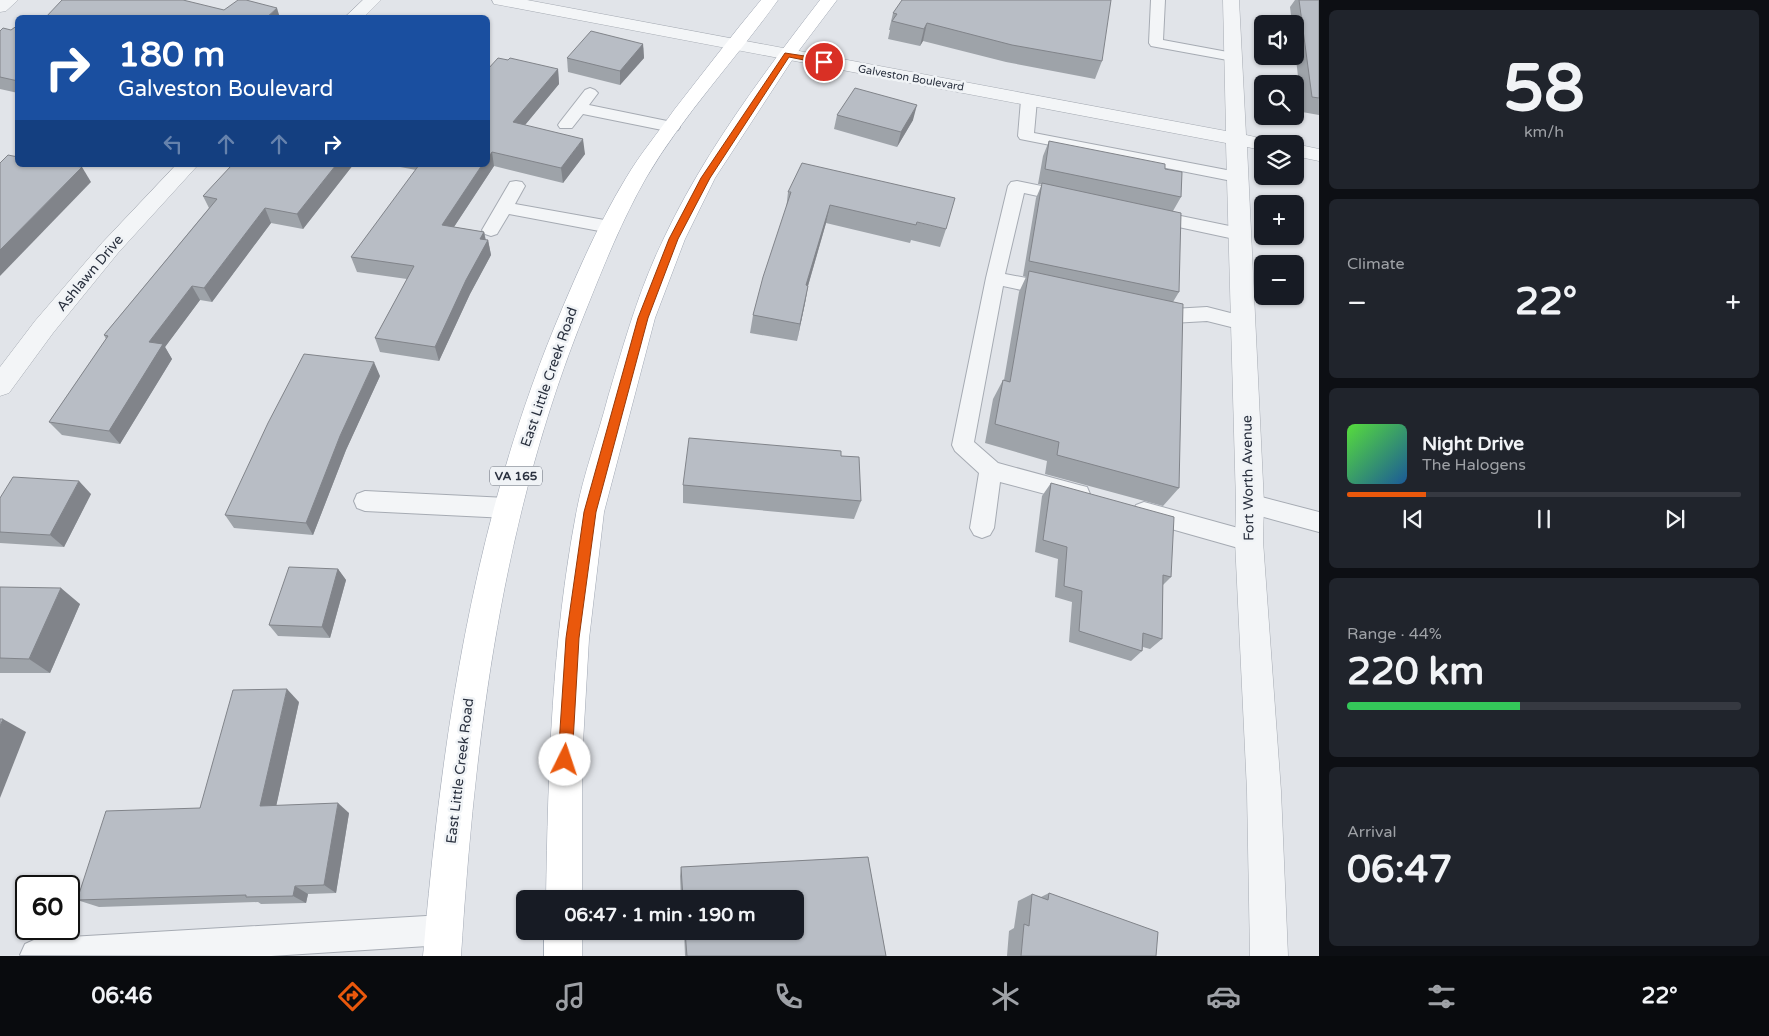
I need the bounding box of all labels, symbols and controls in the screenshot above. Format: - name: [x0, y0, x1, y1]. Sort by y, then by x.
- map controls: [1254, 15, 1304, 305]
- button: sound: [1254, 15, 1304, 65]
- text: 180 m: [118, 34, 225, 76]
- icon: right: [35, 35, 100, 100]
- pin: [803, 41, 845, 83]
- icon: arrive: [810, 48, 838, 76]
- text: 58: [1503, 50, 1585, 129]
- street label: Galveston Boulevard: [857, 62, 965, 94]
- button: search: [1254, 75, 1304, 125]
- text: Galveston Boulevard: [118, 76, 333, 102]
- text: km/h: [1524, 122, 1564, 142]
- icon: left: [159, 130, 187, 158]
- icon: ahead: [212, 130, 240, 158]
- icon: ahead: [265, 130, 293, 158]
- icon: right: [318, 130, 346, 158]
- button: layers: [1254, 135, 1304, 185]
- button: +: [1254, 195, 1304, 245]
- street label: Ashlawn Drive: [53, 231, 127, 315]
- text: Climate: [1347, 254, 1405, 274]
- button: −: [1254, 255, 1304, 305]
- text: 22°: [1515, 279, 1577, 325]
- text: −: [1347, 286, 1367, 320]
- text: +: [1725, 286, 1741, 320]
- street label: East Little Creek Road: [517, 305, 581, 449]
- street label: Fort Worth Avenue: [1238, 415, 1258, 541]
- text: Night Drive: [1422, 433, 1524, 455]
- text: The Halogens: [1422, 455, 1526, 475]
- road number: VA 165: [490, 466, 542, 486]
- icon: previous: [1399, 505, 1427, 533]
- icon: pause: [1530, 505, 1558, 533]
- icon: next: [1661, 505, 1689, 533]
- text: Range · 44%: [1347, 624, 1442, 644]
- text: 220 km: [1347, 649, 1484, 695]
- street label: East Little Creek Road: [443, 697, 477, 845]
- position arrow: [538, 733, 590, 785]
- text: Arrival: [1347, 822, 1396, 842]
- text: 06:47: [1347, 847, 1452, 893]
- speed limit sign: 60: [15, 875, 80, 940]
- text: 06:47 · 1 min · 190 m: [564, 904, 756, 926]
- icon: directions: [335, 979, 370, 1014]
- icon: music: [553, 979, 588, 1014]
- icon: phone: [771, 979, 806, 1014]
- icon: climate: [988, 979, 1023, 1014]
- icon: car: [1206, 979, 1241, 1014]
- icon: filters: [1424, 979, 1459, 1014]
- text: 06:46: [91, 983, 152, 1009]
- text: 22°: [1642, 983, 1678, 1009]

